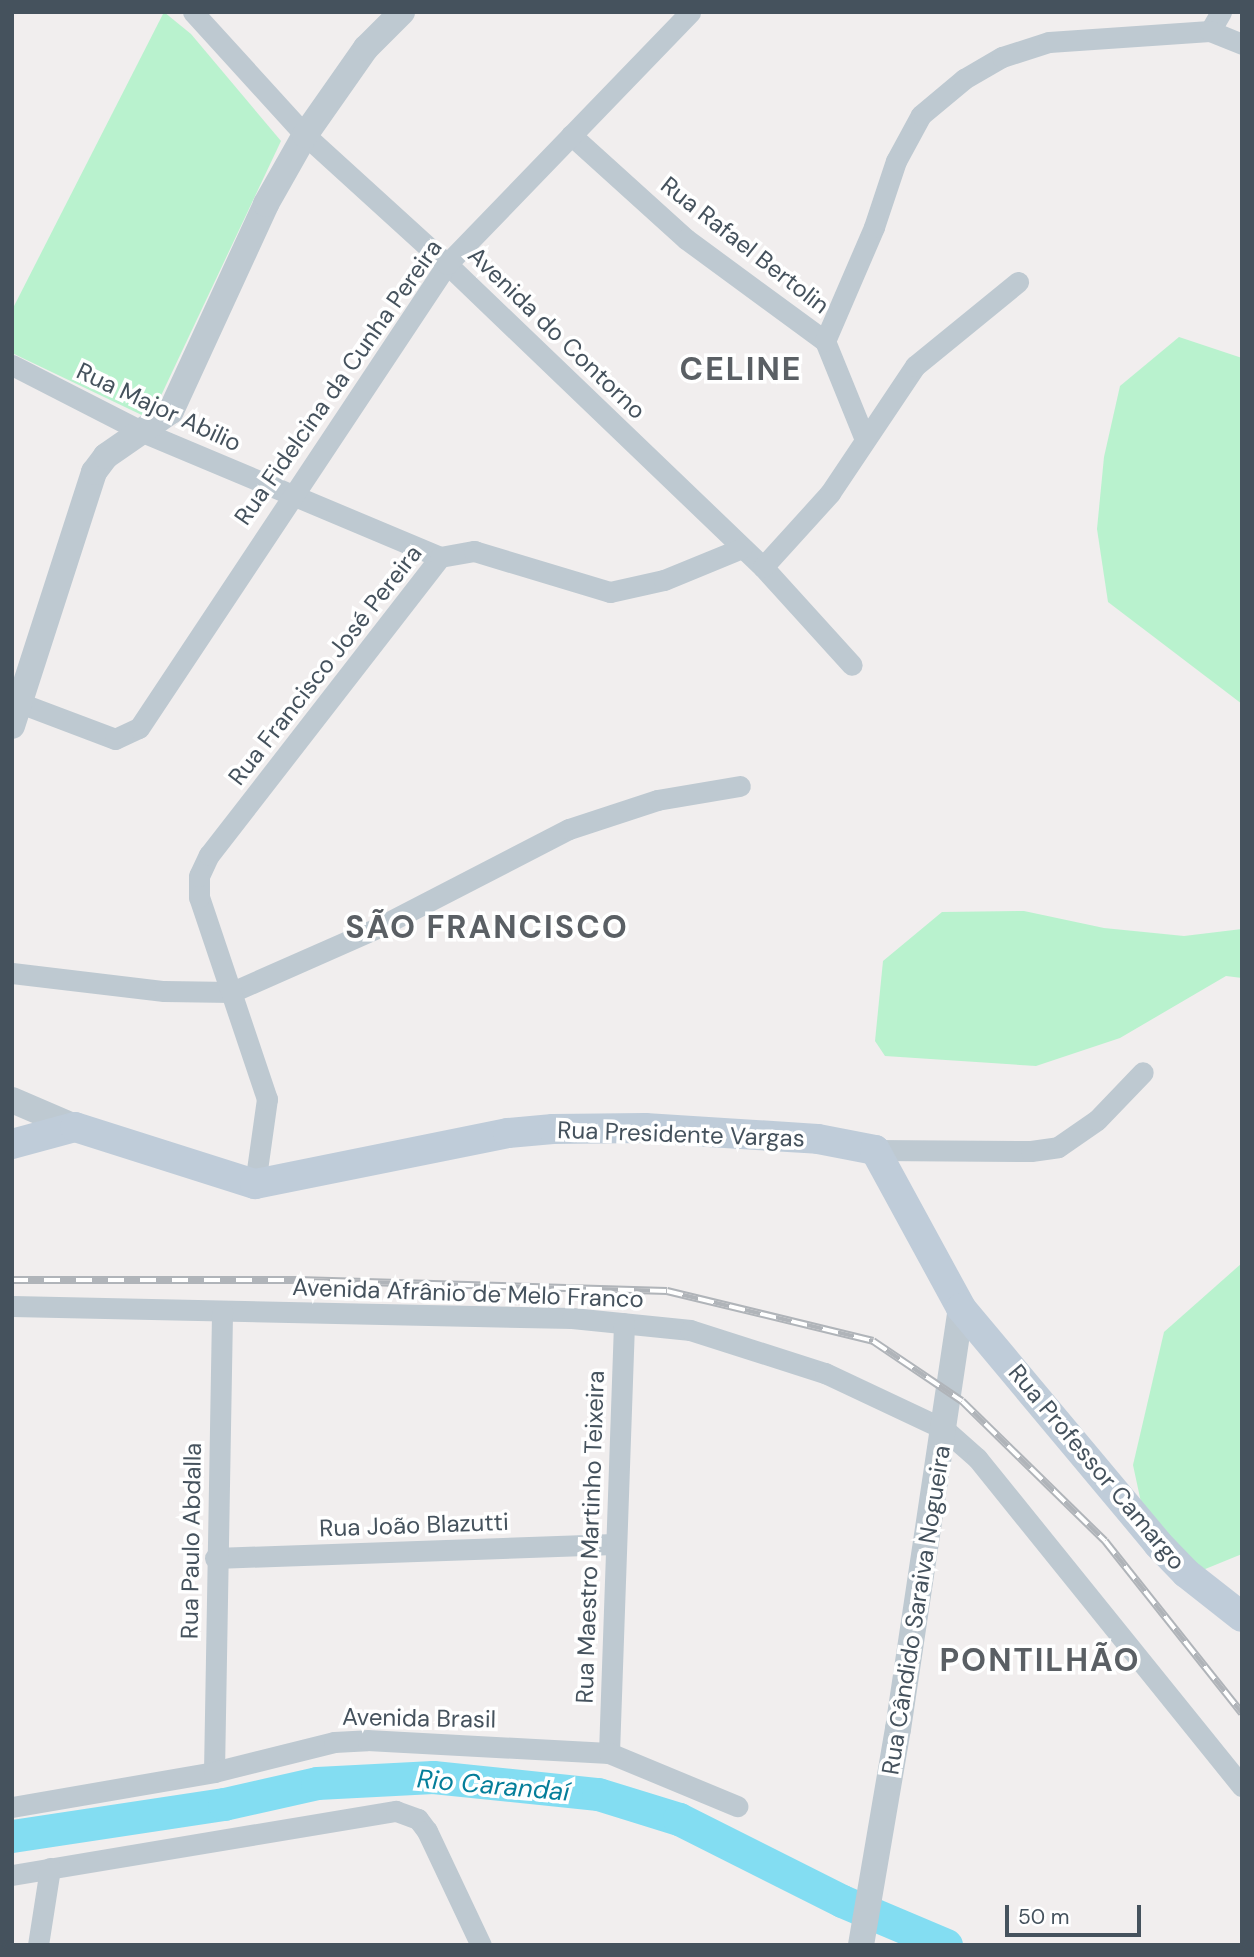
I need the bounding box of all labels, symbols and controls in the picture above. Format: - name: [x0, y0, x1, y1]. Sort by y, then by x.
- street label: Rua Rafael Bertolin: [655, 170, 835, 320]
- street label: Rua Fidelcina da Cunha Pereira: [228, 234, 448, 530]
- street label: Avenida do Contorno: [462, 241, 652, 425]
- district label: CELINE: [680, 350, 802, 388]
- street label: Rua Major Abilio: [72, 356, 246, 458]
- street label: Rua Francisco José Pereira: [222, 539, 428, 791]
- district label: SÃO FRANCISCO: [347, 908, 627, 946]
- street label: Rua Presidente Vargas: [557, 1115, 805, 1153]
- street label: Avenida Afrânio de Melo Franco: [292, 1272, 644, 1314]
- street label: Rua Professor Camargo: [1003, 1358, 1191, 1576]
- street label: Rua Maestro Martinho Teixeira: [570, 1370, 610, 1704]
- street label: Rua Paulo Abdalla: [175, 1443, 207, 1639]
- street label: Rua Cândido Saraiva Nogueira: [876, 1443, 956, 1777]
- street label: Rua João Blazutti: [319, 1507, 509, 1543]
- district label: PONTILHÃO: [941, 1641, 1139, 1679]
- street label: Avenida Brasil: [342, 1702, 496, 1734]
- water label: Rio Carandaí: [415, 1764, 571, 1808]
- scale bar: [1009, 1890, 1146, 1934]
- text: 50 m: [1018, 1903, 1069, 1931]

